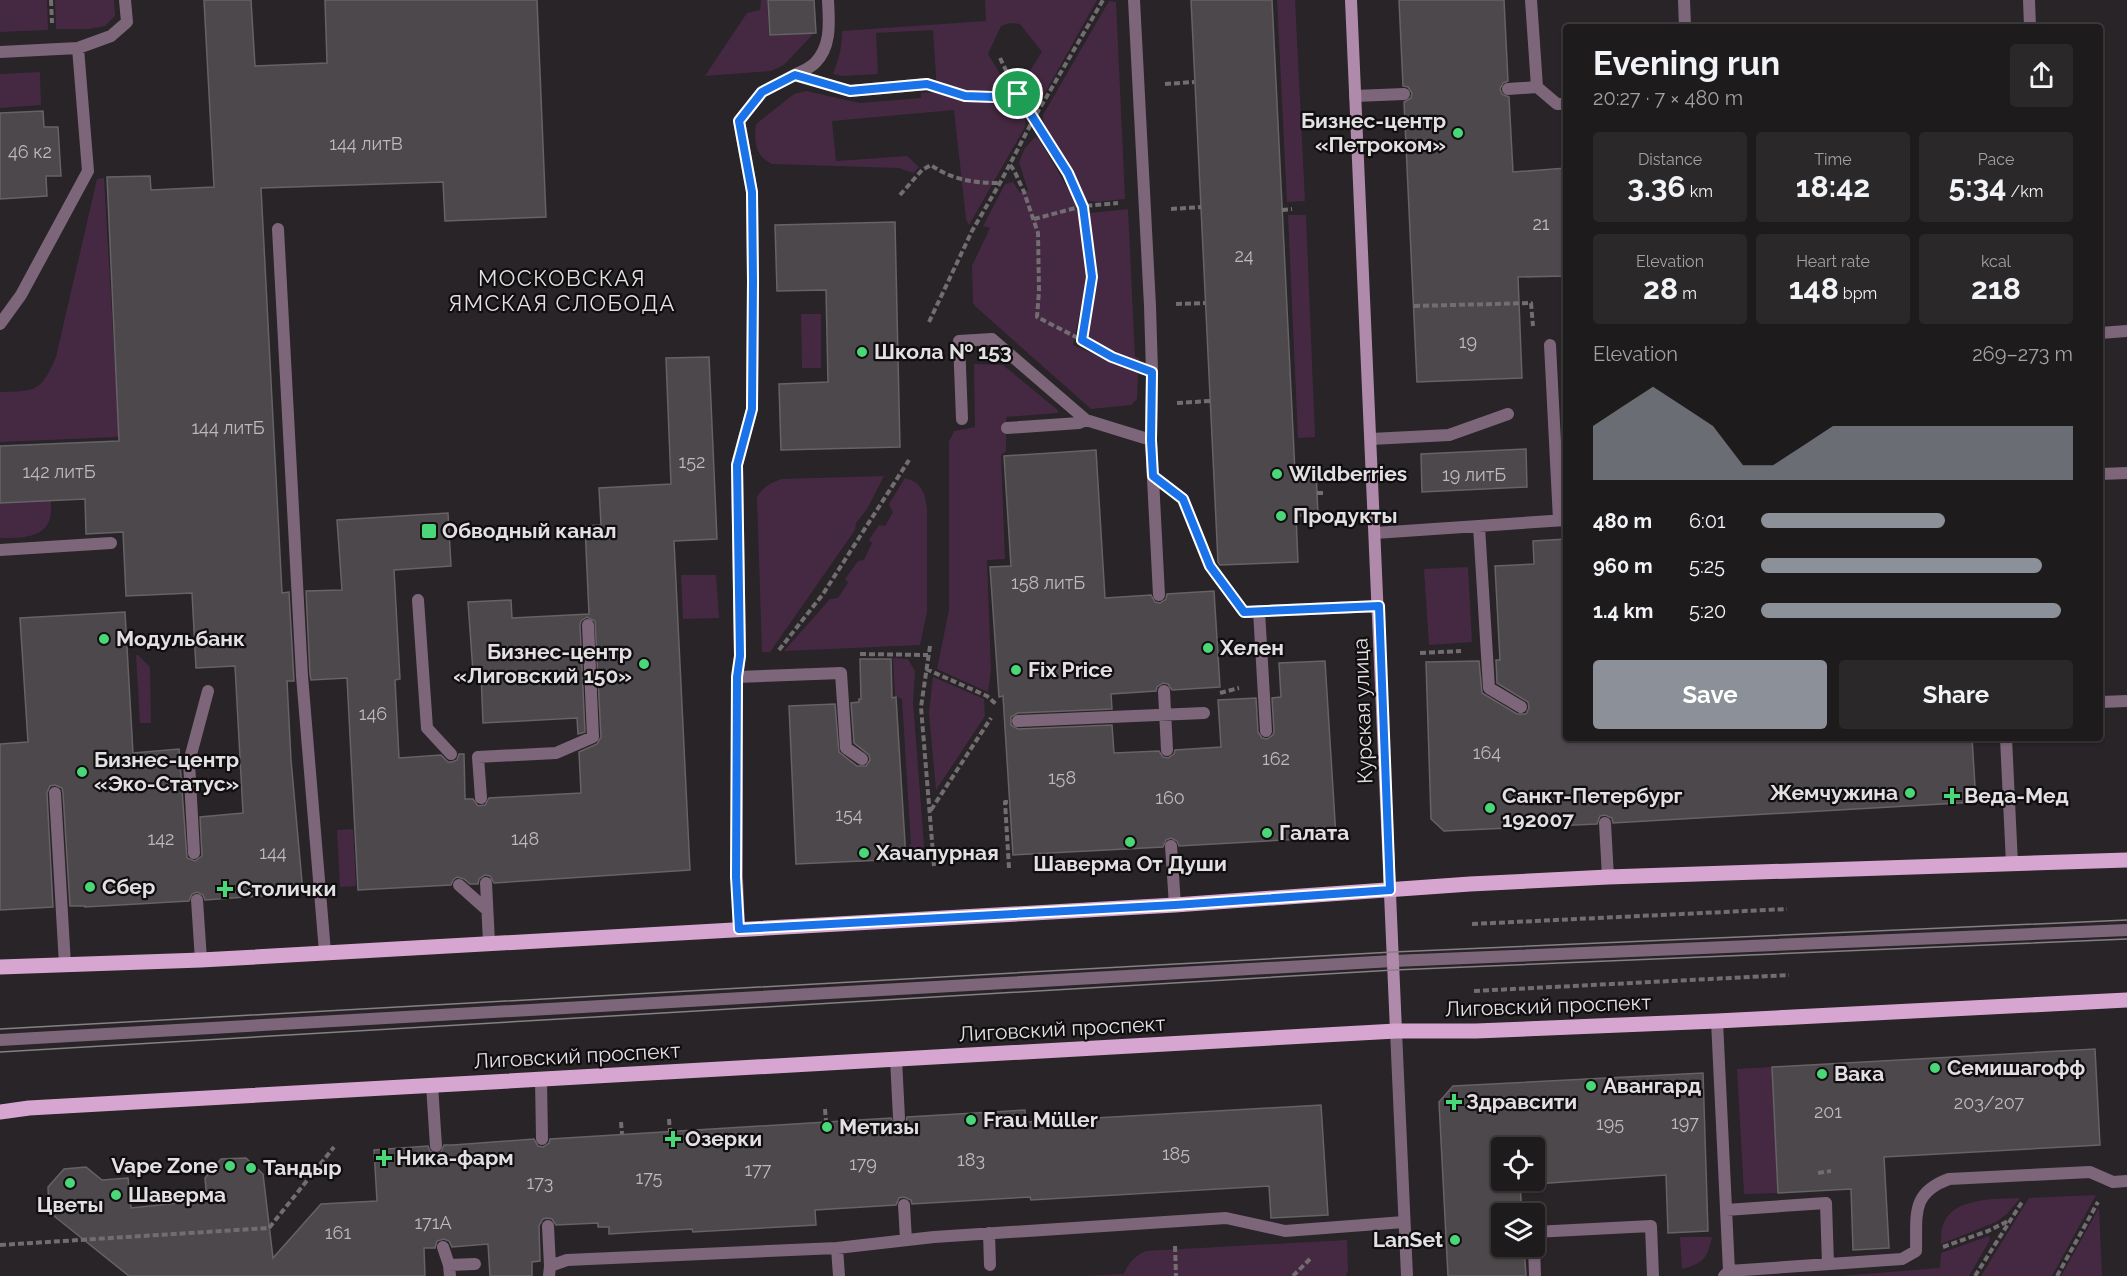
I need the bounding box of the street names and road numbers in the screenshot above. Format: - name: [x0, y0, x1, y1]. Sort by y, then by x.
- street label: Курская улица: [1347, 638, 1378, 784]
- street label: Лиговский проспект: [1444, 989, 1652, 1022]
- street label: Лиговский проспект: [958, 1011, 1166, 1046]
- street label: Лиговский проспект: [473, 1038, 681, 1073]

